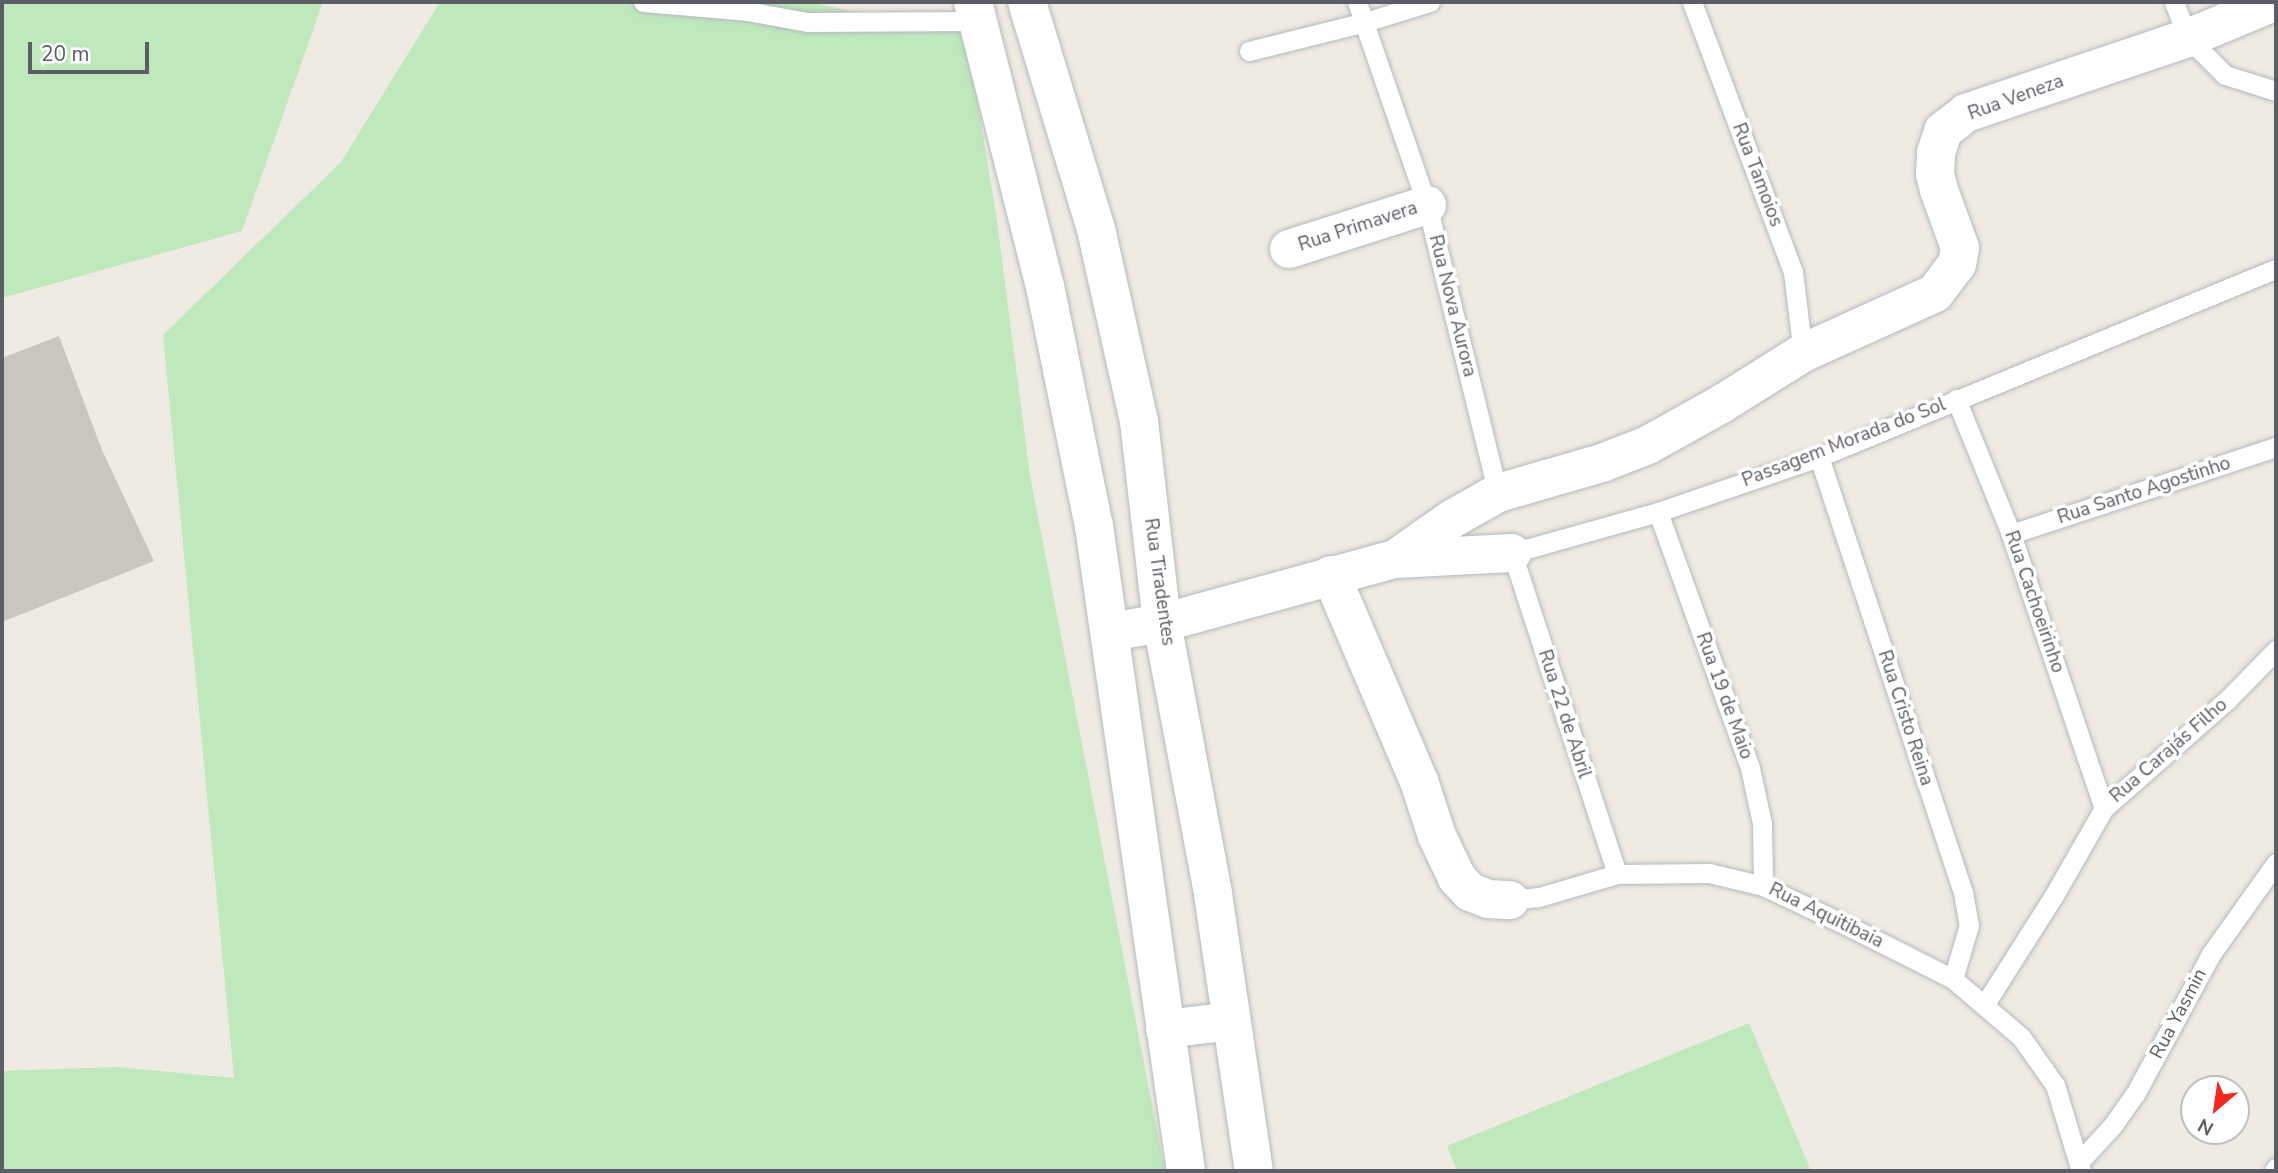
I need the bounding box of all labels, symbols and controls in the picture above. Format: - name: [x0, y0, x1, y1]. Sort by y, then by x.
- scale bar: [32, 28, 152, 72]
- text: 20 m: [41, 40, 90, 68]
- street label: Rua Veneza: [1965, 70, 2067, 126]
- street label: Rua Tamoios: [1727, 120, 1787, 230]
- street label: Rua Primavera: [1295, 197, 1421, 257]
- street label: Rua Nova Aurora: [1423, 232, 1481, 380]
- street label: Passagem Morada do Sol: [1739, 394, 1949, 492]
- street label: Rua Santo Agostinho: [2055, 452, 2233, 530]
- street label: Rua Tiradentes: [1139, 517, 1179, 647]
- street label: Rua Cachoeirinho: [1999, 528, 2069, 676]
- street label: Rua 19 de Maio: [1690, 629, 1758, 763]
- street label: Rua 22 de Abril: [1532, 647, 1596, 781]
- street label: Rua Cristo Reina: [1872, 647, 1938, 789]
- street label: Rua Carajás Filho: [2106, 694, 2232, 808]
- street label: Rua Aquitibaia: [1765, 878, 1887, 954]
- street label: Rua Yasmin: [2146, 965, 2212, 1063]
- north arrow: [2180, 1075, 2250, 1145]
- text: N: [2193, 1112, 2218, 1141]

